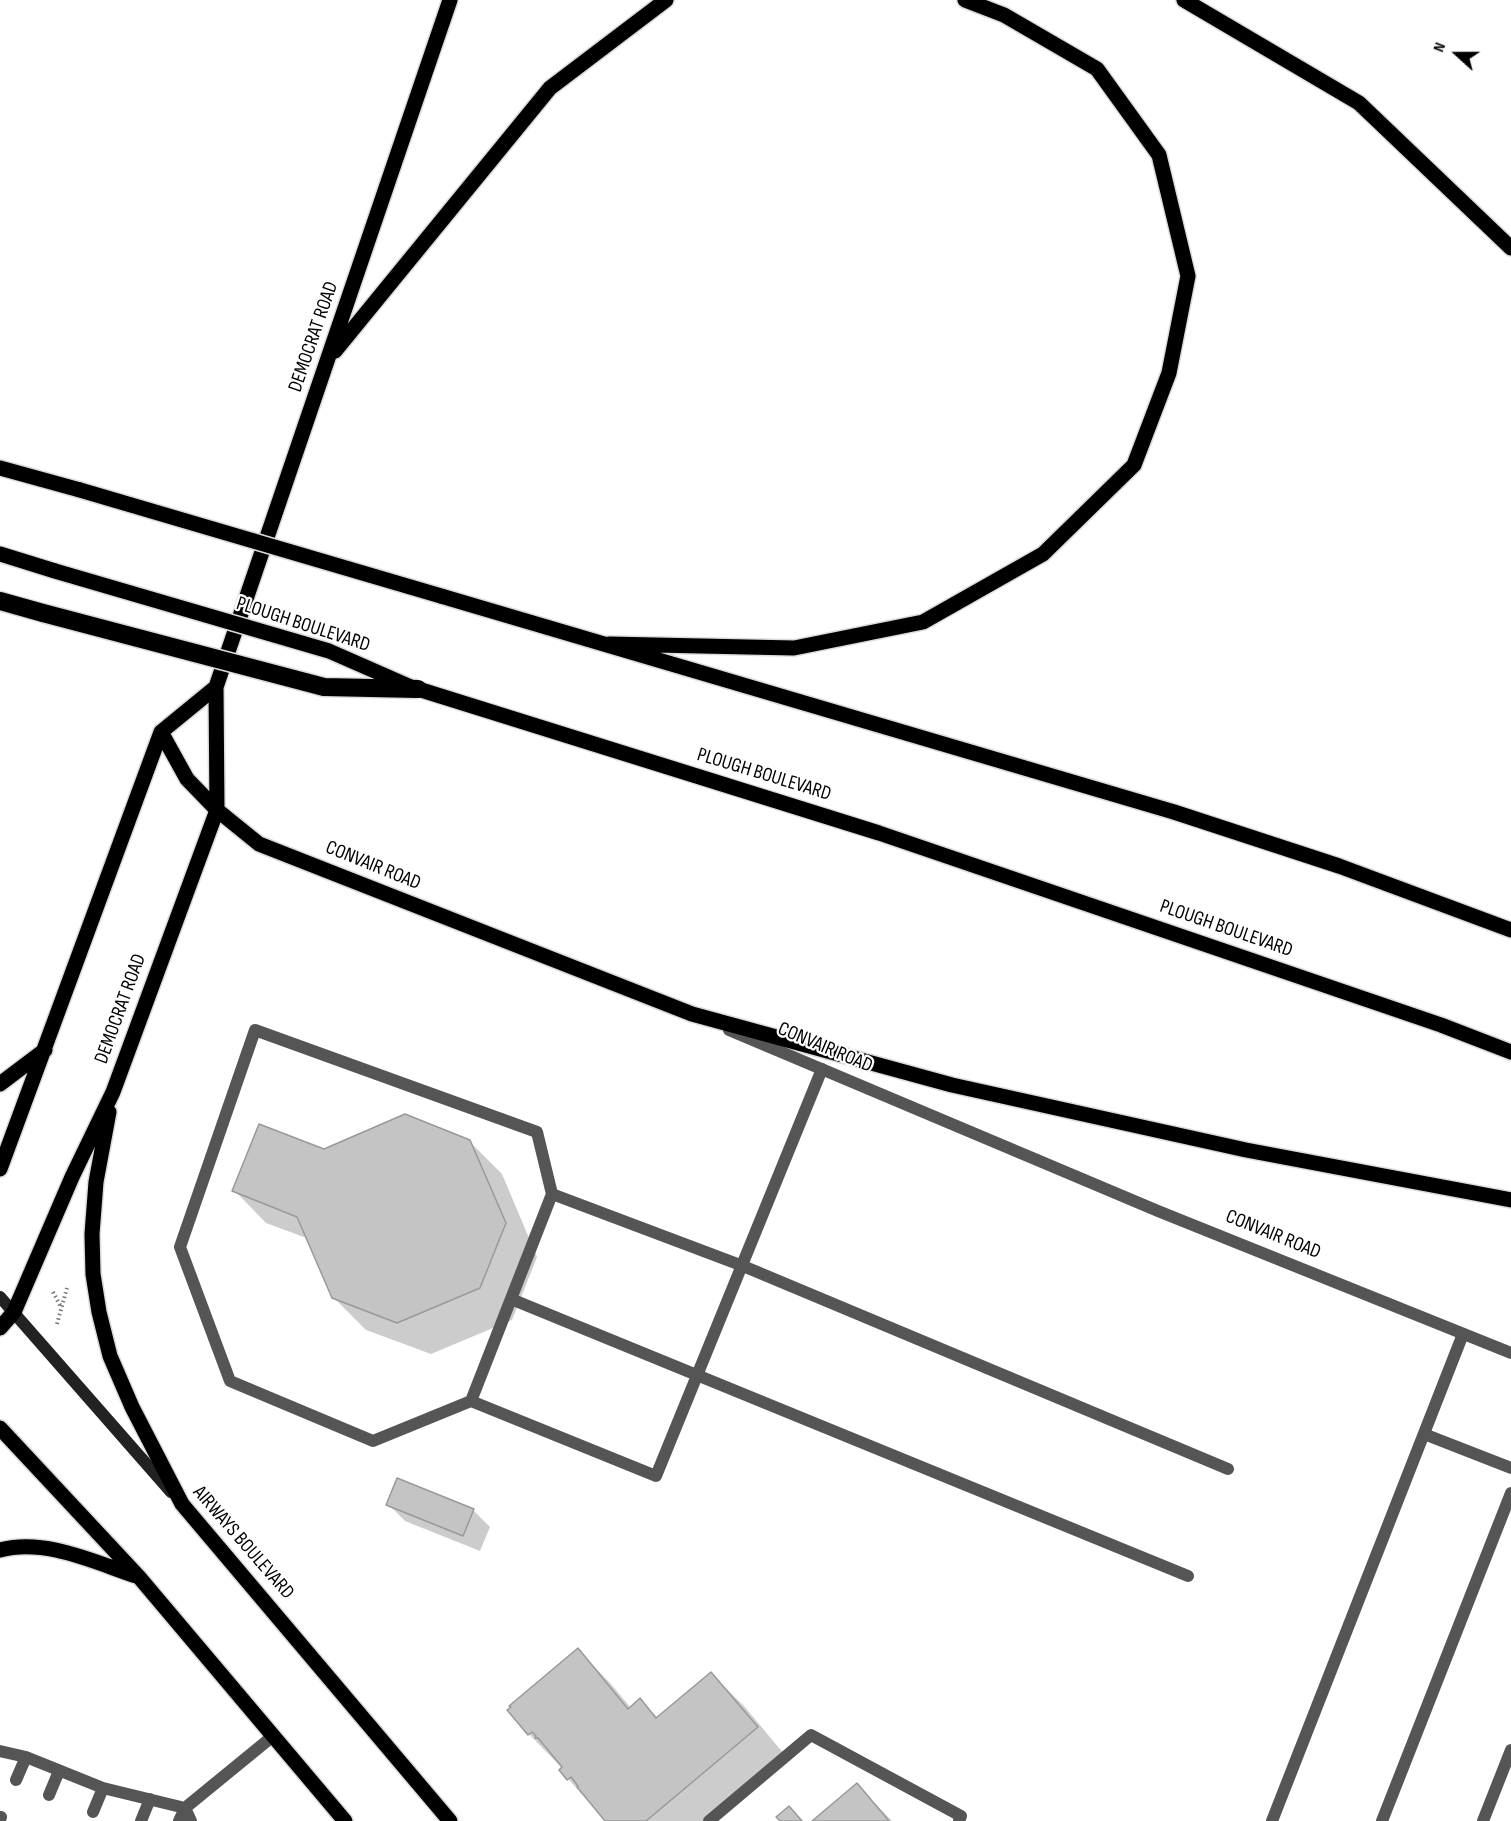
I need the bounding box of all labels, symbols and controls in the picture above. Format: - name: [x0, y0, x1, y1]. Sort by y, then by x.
- north arrow: [1427, 24, 1487, 84]
- text: N: [1429, 40, 1450, 55]
- street label: DEMOCRAT ROAD: [284, 279, 344, 395]
- street label: PLOUGH BOULEVARD: [233, 592, 373, 658]
- street label: PLOUGH BOULEVARD: [694, 743, 834, 807]
- street label: CONVAIR ROAD: [322, 836, 424, 896]
- street label: PLOUGH BOULEVARD: [1156, 895, 1296, 963]
- street label: DEMOCRAT ROAD: [90, 951, 152, 1067]
- street label: CONVAIR ROAD: [774, 1017, 876, 1079]
- street label: CONVAIR ROAD: [1222, 1205, 1324, 1265]
- street label: AIRWAYS BOULEVARD: [187, 1481, 299, 1605]

